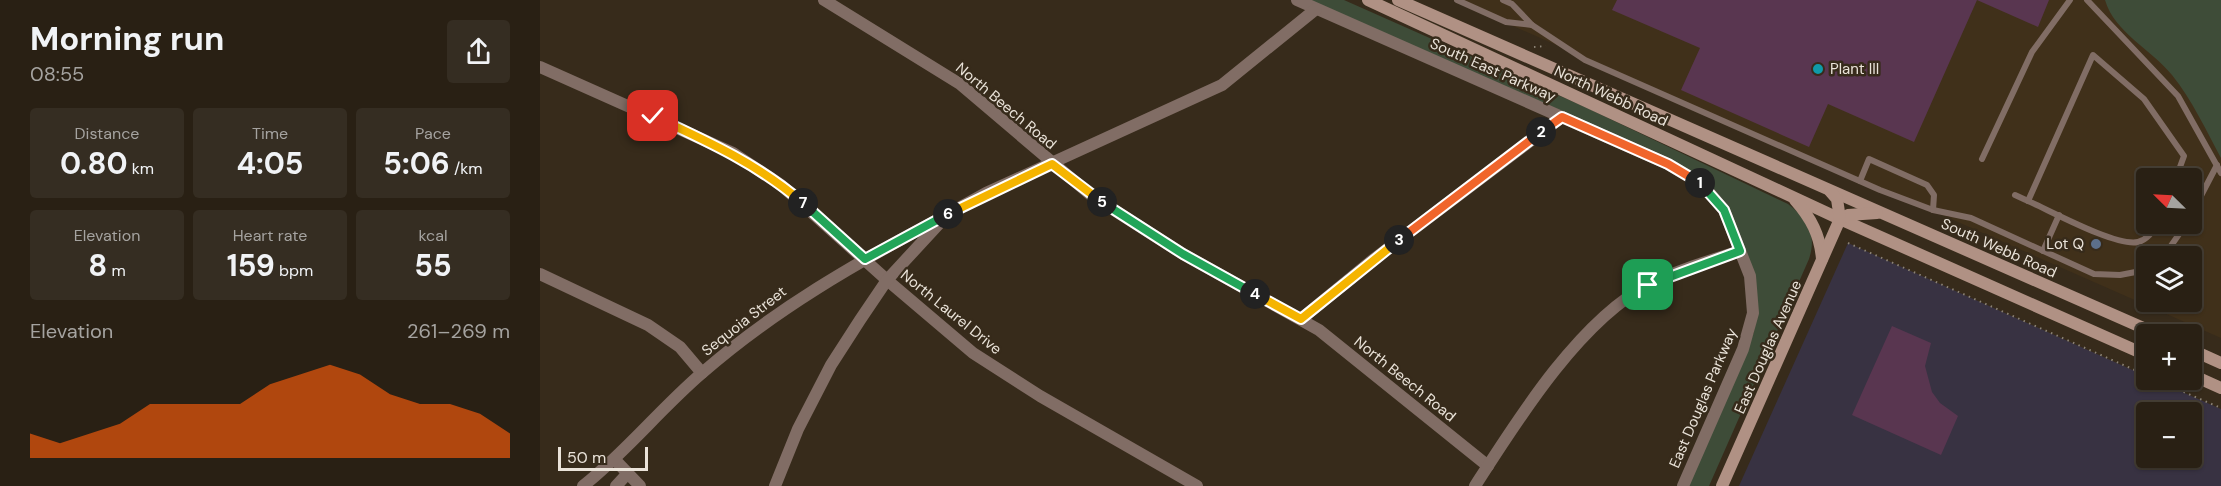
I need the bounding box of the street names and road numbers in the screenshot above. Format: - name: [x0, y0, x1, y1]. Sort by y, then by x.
- street label: South East Parkway: [1427, 33, 1560, 107]
- street label: North Beech Road: [951, 58, 1061, 154]
- street label: North Webb Road: [1551, 61, 1671, 131]
- street label: South Webb Road: [1938, 214, 2060, 282]
- street label: North Laurel Drive: [896, 265, 1006, 359]
- street label: East Douglas Avenue: [1730, 277, 1806, 417]
- street label: Sequoia Street: [698, 282, 791, 360]
- street label: East Douglas Parkway: [1664, 324, 1742, 471]
- street label: North Beech Road: [1350, 332, 1460, 426]

